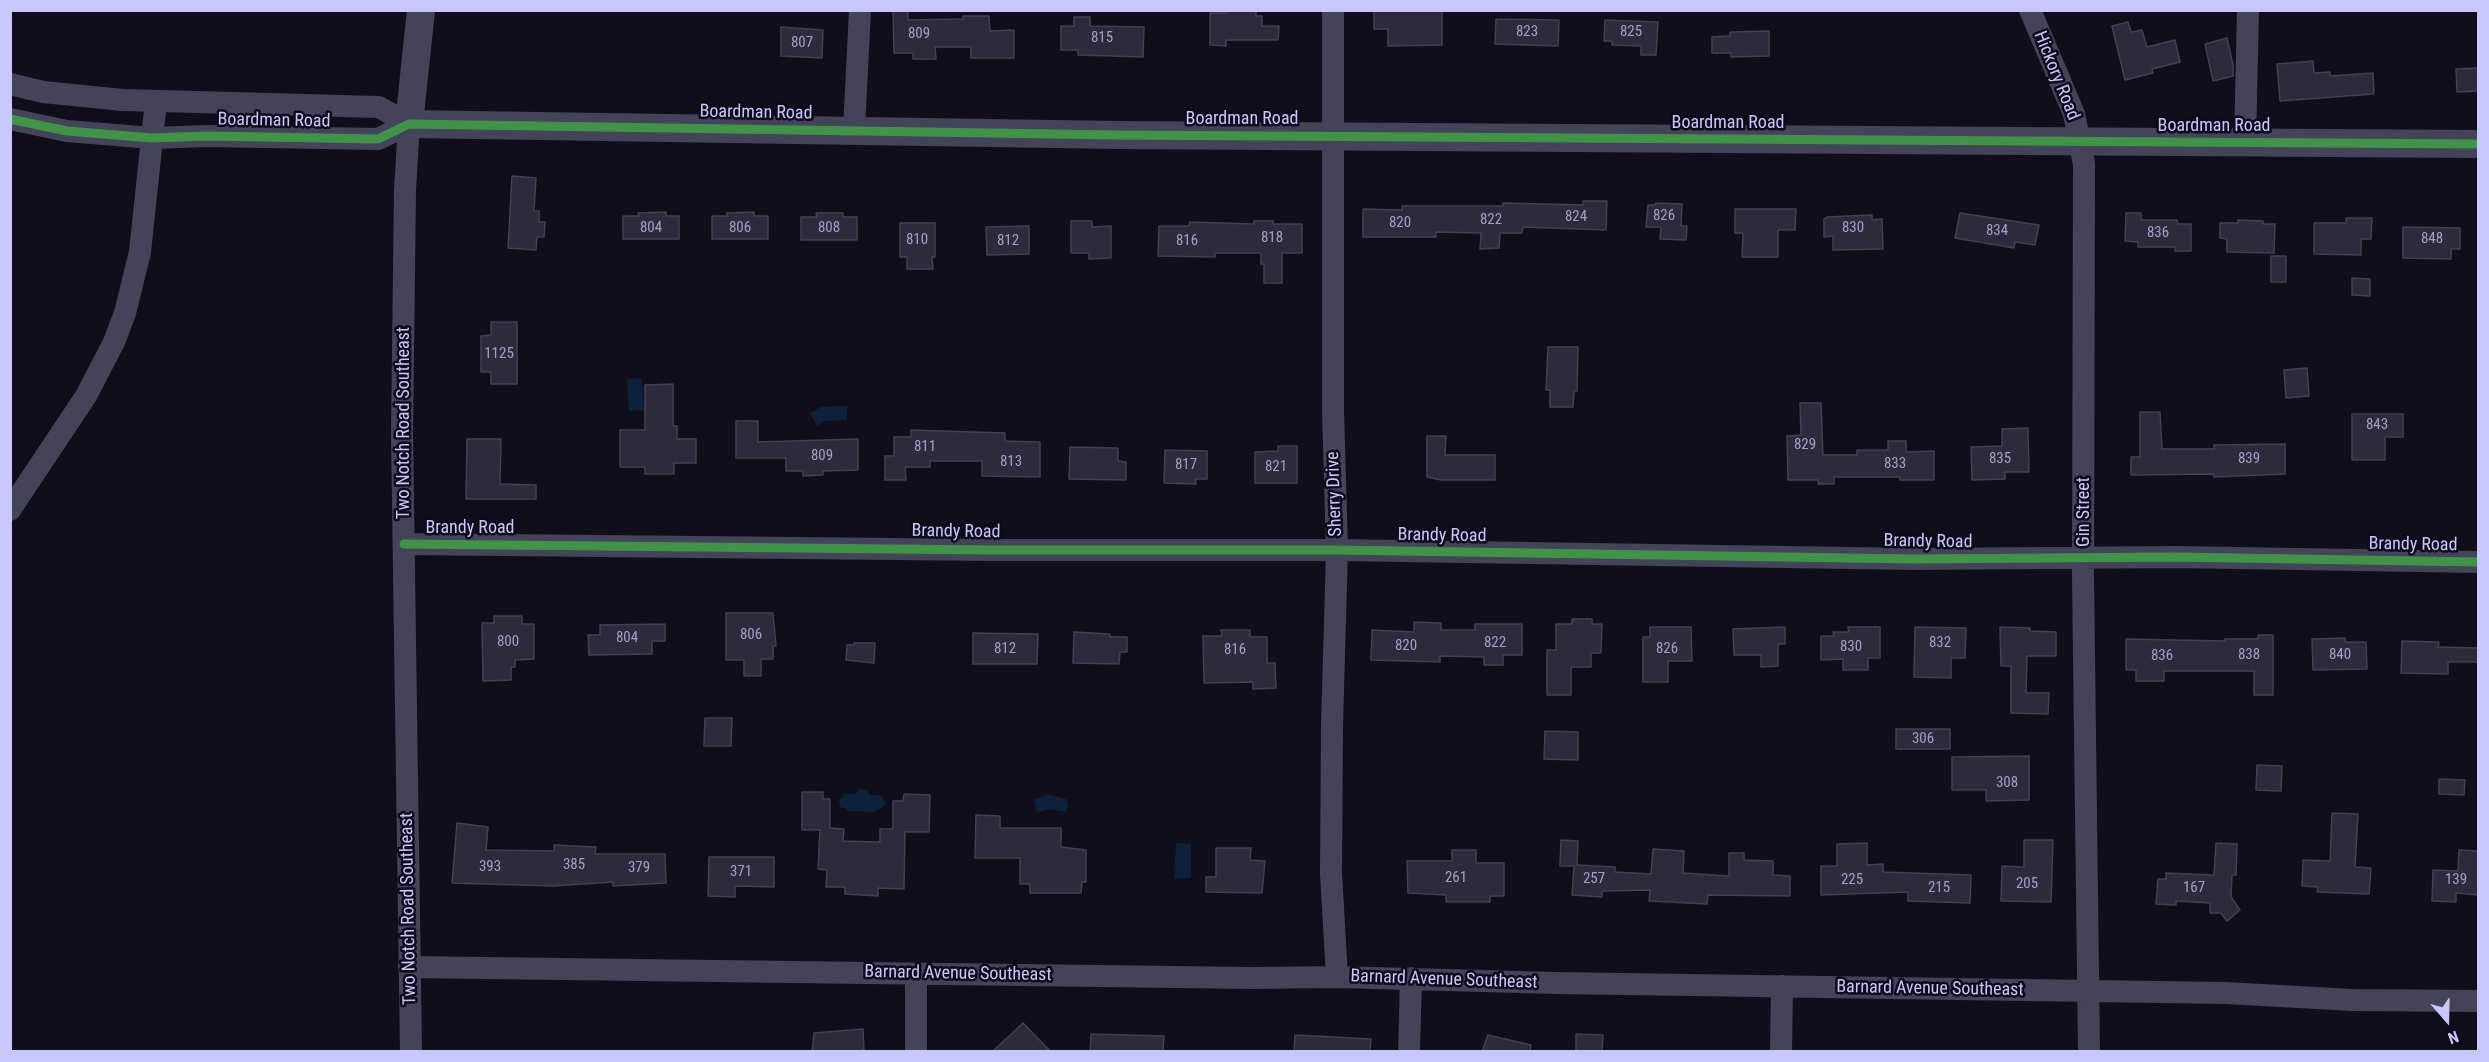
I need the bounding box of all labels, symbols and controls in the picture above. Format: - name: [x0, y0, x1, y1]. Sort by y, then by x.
- house number: 823: [1516, 23, 1538, 41]
- house number: 825: [1620, 23, 1642, 41]
- house number: 809: [908, 25, 930, 43]
- street label: Hickory Road: [2028, 28, 2084, 124]
- house number: 815: [1091, 29, 1113, 47]
- house number: 807: [791, 34, 813, 52]
- street label: Boardman Road: [699, 101, 813, 125]
- street label: Boardman Road: [1186, 108, 1298, 130]
- street label: Boardman Road: [217, 109, 331, 133]
- street label: Boardman Road: [1672, 112, 1784, 134]
- street label: Boardman Road: [2158, 115, 2270, 137]
- house number: 826: [1653, 207, 1675, 225]
- house number: 824: [1565, 208, 1587, 226]
- house number: 822: [1480, 211, 1502, 229]
- house number: 820: [1389, 214, 1411, 232]
- house number: 804: [640, 219, 662, 237]
- house number: 806: [729, 219, 751, 237]
- house number: 808: [818, 219, 840, 237]
- house number: 830: [1842, 219, 1864, 237]
- house number: 834: [1986, 222, 2008, 240]
- house number: 836: [2147, 224, 2169, 242]
- house number: 818: [1261, 229, 1283, 247]
- house number: 848: [2421, 230, 2443, 248]
- house number: 810: [906, 231, 928, 249]
- house number: 812: [997, 232, 1019, 250]
- house number: 816: [1176, 232, 1198, 250]
- street label: Two Notch Road Southeast: [393, 327, 415, 519]
- house number: 1125: [484, 345, 514, 363]
- house number: 843: [2366, 416, 2388, 434]
- house number: 829: [1794, 436, 1816, 454]
- house number: 811: [914, 438, 936, 456]
- house number: 809: [811, 447, 833, 465]
- house number: 835: [1989, 450, 2011, 468]
- house number: 839: [2238, 450, 2260, 468]
- street label: Sherry Drive: [1323, 451, 1347, 537]
- house number: 813: [1000, 453, 1022, 471]
- house number: 833: [1884, 455, 1906, 473]
- house number: 817: [1175, 456, 1197, 474]
- house number: 821: [1265, 458, 1287, 476]
- street label: Gin Street: [2073, 477, 2095, 547]
- street label: Brandy Road: [426, 517, 514, 539]
- street label: Brandy Road: [911, 520, 1001, 544]
- street label: Brandy Road: [1397, 524, 1487, 548]
- street label: Brandy Road: [1883, 530, 1973, 554]
- street label: Brandy Road: [2368, 533, 2458, 557]
- house number: 806: [740, 626, 762, 644]
- house number: 804: [616, 629, 638, 647]
- house number: 800: [497, 633, 519, 651]
- house number: 822: [1484, 634, 1506, 652]
- house number: 832: [1929, 634, 1951, 652]
- house number: 820: [1395, 637, 1417, 655]
- house number: 830: [1840, 638, 1862, 656]
- house number: 812: [994, 640, 1016, 658]
- house number: 826: [1656, 640, 1678, 658]
- house number: 816: [1224, 641, 1246, 659]
- house number: 838: [2238, 646, 2260, 664]
- house number: 840: [2329, 646, 2351, 664]
- house number: 836: [2151, 647, 2173, 665]
- house number: 306: [1912, 730, 1934, 748]
- house number: 308: [1996, 774, 2018, 792]
- street label: Two Notch Road Southeast: [397, 813, 421, 1005]
- house number: 385: [563, 856, 585, 874]
- house number: 393: [479, 858, 501, 876]
- house number: 379: [628, 859, 650, 877]
- house number: 371: [730, 863, 752, 881]
- house number: 261: [1445, 869, 1467, 887]
- house number: 257: [1583, 870, 1605, 888]
- house number: 225: [1841, 871, 1863, 889]
- house number: 139: [2445, 871, 2467, 889]
- house number: 205: [2016, 875, 2038, 893]
- house number: 215: [1928, 879, 1950, 897]
- house number: 167: [2183, 879, 2205, 897]
- street label: Barnard Avenue Southeast: [864, 962, 1052, 986]
- street label: Barnard Avenue Southeast: [1350, 966, 1538, 994]
- street label: Barnard Avenue Southeast: [1836, 977, 2024, 1001]
- north arrow: [2417, 990, 2477, 1050]
- text: N: [2445, 1027, 2461, 1048]

